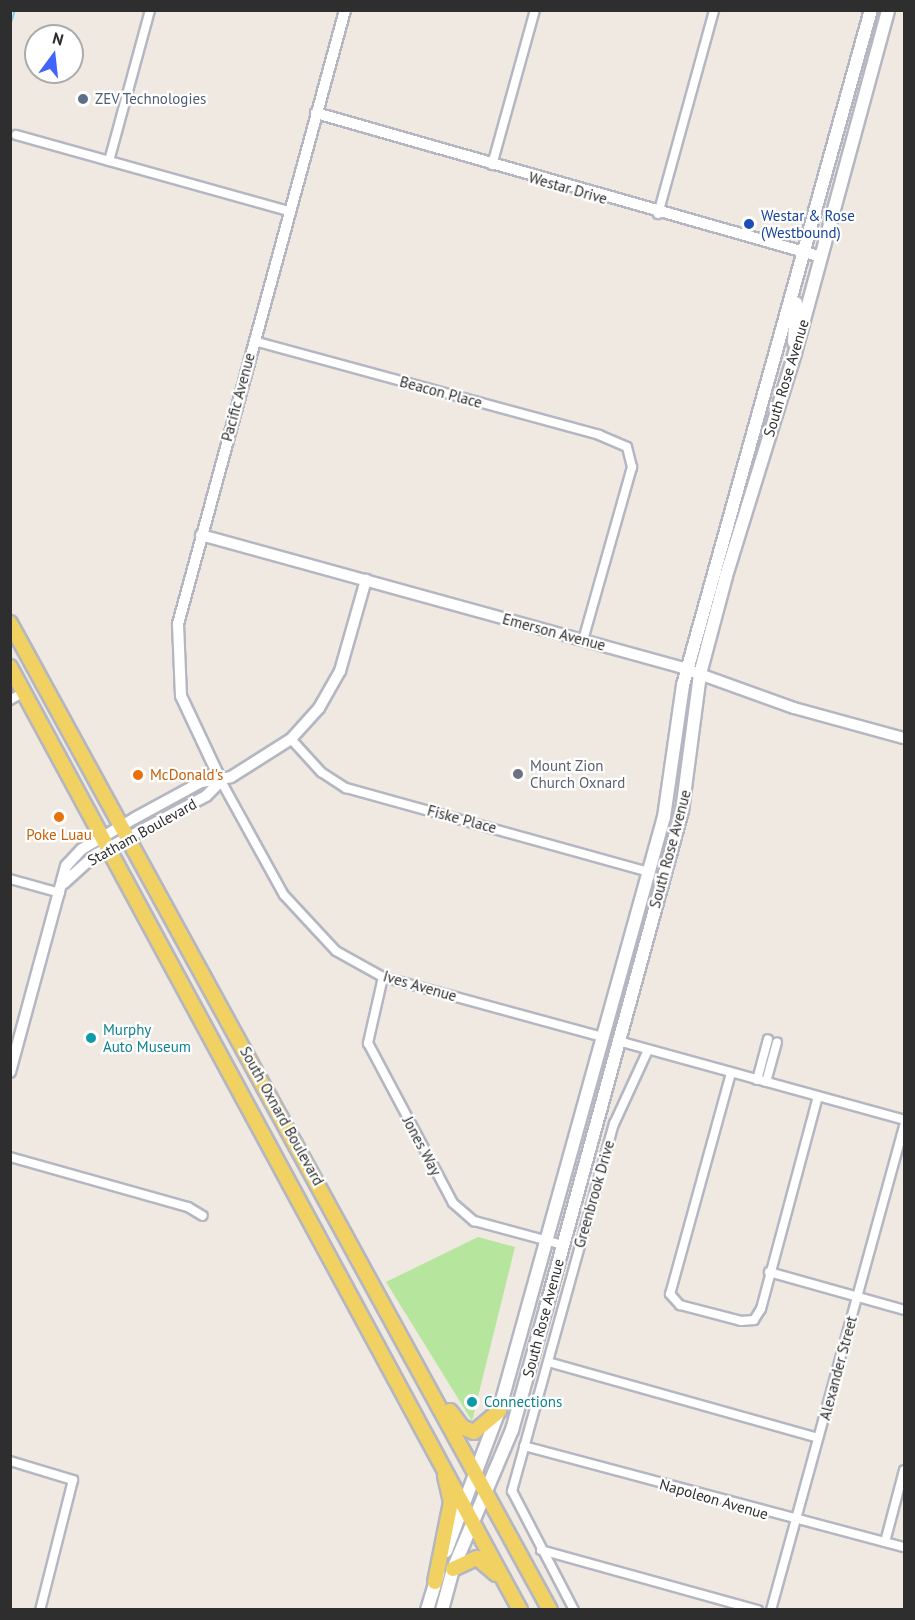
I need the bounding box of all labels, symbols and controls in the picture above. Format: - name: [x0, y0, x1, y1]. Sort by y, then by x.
- north arrow: [24, 24, 84, 84]
- text: N: [50, 28, 66, 50]
- place label: ZEV Technologies: [95, 90, 207, 108]
- marker: ZEV Technologies: [76, 92, 90, 106]
- street label: Westar Drive: [527, 168, 609, 208]
- place label: Westar & Rose (Westbound): [761, 206, 855, 241]
- marker: Westar & Rose (Westbound): [742, 217, 756, 231]
- street label: South Rose Avenue: [759, 317, 813, 439]
- street label: Pacific Avenue: [217, 350, 259, 444]
- street label: Beacon Place: [398, 372, 484, 412]
- street label: Emerson Avenue: [500, 610, 608, 654]
- place label: Mount Zion Church Oxnard: [530, 756, 625, 791]
- place label: McDonald's: [150, 766, 223, 784]
- marker: Mount Zion Church Oxnard: [511, 767, 525, 781]
- marker: McDonald's: [131, 768, 145, 782]
- street label: South Rose Avenue: [645, 788, 695, 910]
- street label: Statham Boulevard: [84, 795, 200, 869]
- street label: Fiske Place: [425, 801, 499, 837]
- marker: Poke Luau: [52, 810, 66, 824]
- place label: Poke Luau: [26, 826, 92, 844]
- street label: Ives Avenue: [381, 967, 459, 1005]
- place label: Murphy Auto Museum: [103, 1020, 191, 1055]
- marker: Murphy Auto Museum: [84, 1031, 98, 1045]
- street label: South Oxnard Boulevard: [236, 1043, 328, 1189]
- street label: Jones Way: [399, 1113, 445, 1179]
- street label: Greenbrook Drive: [570, 1138, 618, 1250]
- street label: South Rose Avenue: [518, 1257, 568, 1379]
- street label: Alexander Street: [815, 1314, 861, 1422]
- place label: Connections: [484, 1393, 562, 1411]
- marker: Connections: [465, 1395, 479, 1409]
- street label: Napoleon Avenue: [657, 1475, 771, 1523]

